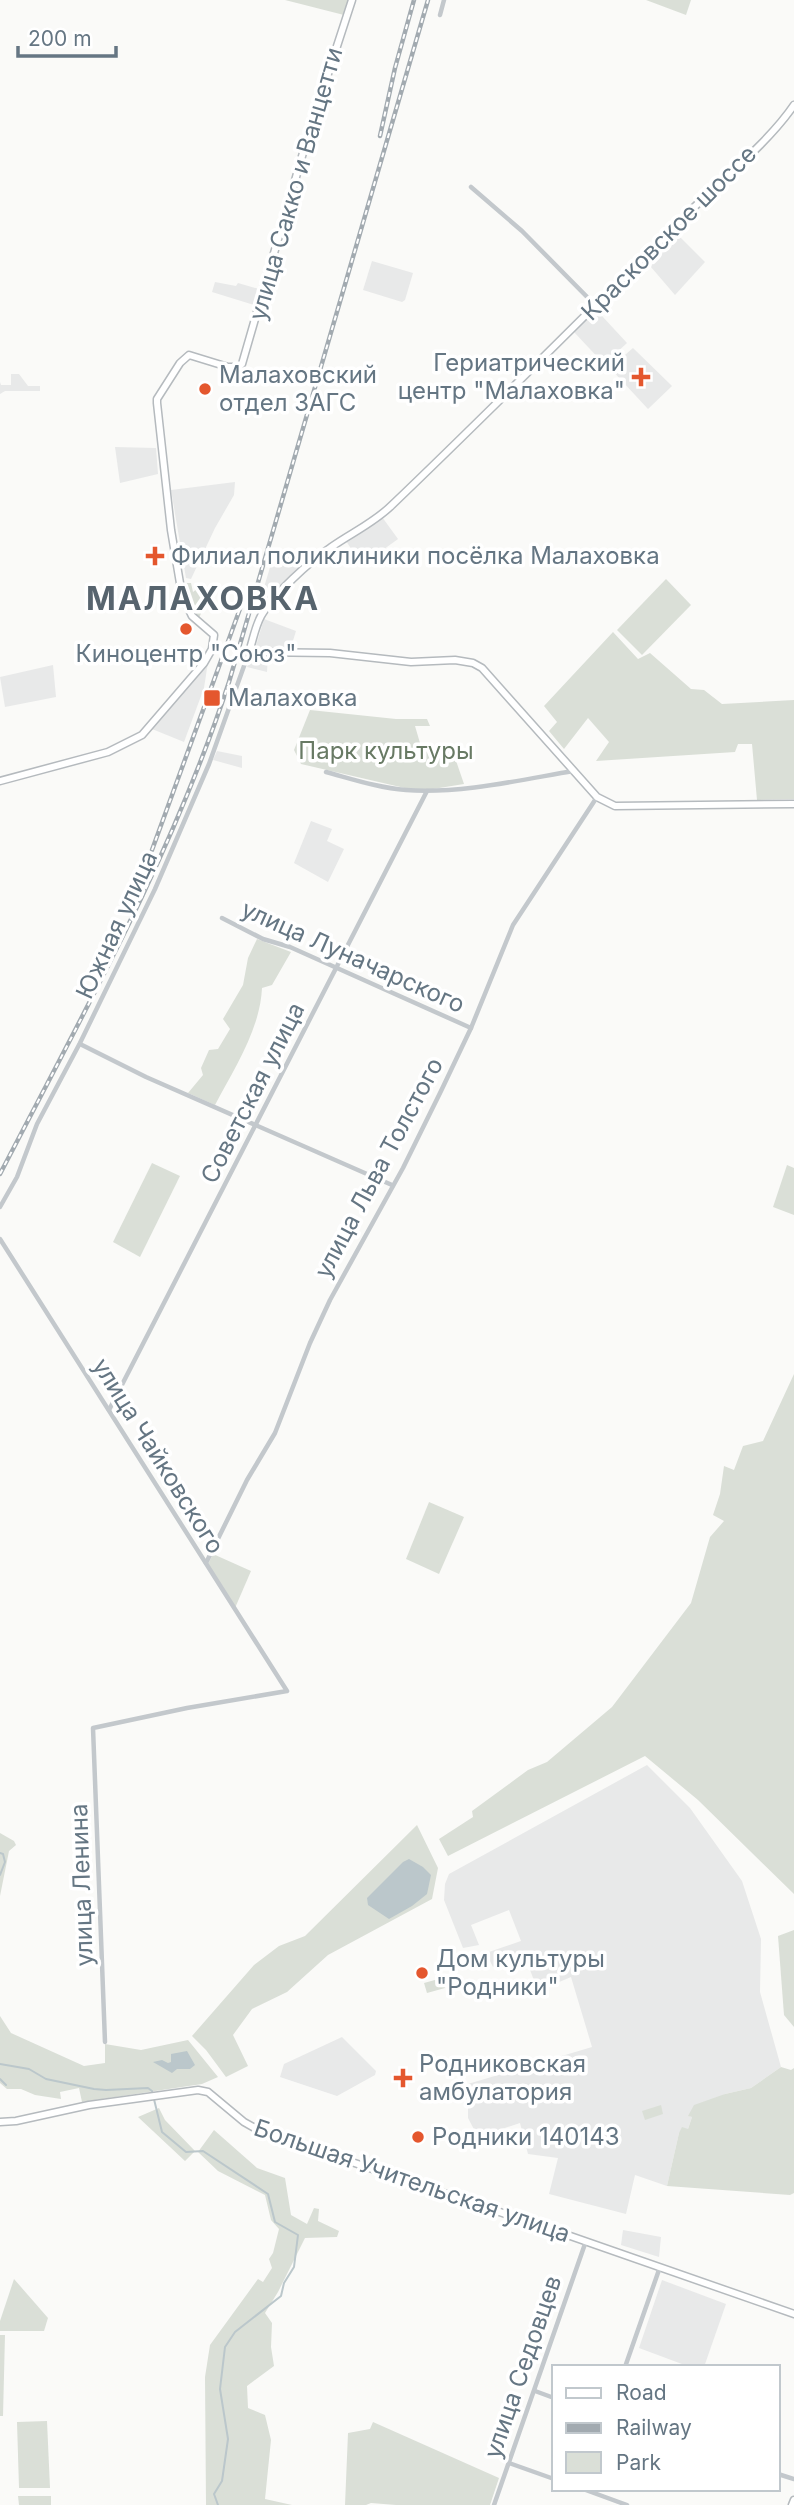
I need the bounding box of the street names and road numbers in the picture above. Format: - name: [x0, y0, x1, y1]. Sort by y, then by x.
- street label: улица Сакко и Ванцетти: [243, 44, 348, 324]
- street label: Красковское шоссе: [575, 139, 762, 326]
- street label: Южная улица: [70, 846, 163, 1003]
- street label: улица Луначарского: [237, 894, 469, 1019]
- street label: Советская улица: [195, 998, 311, 1188]
- street label: улица Льва Толстого: [308, 1053, 449, 1283]
- street label: улица Чайковского: [87, 1353, 230, 1559]
- street label: улица Ленина: [64, 1803, 99, 1967]
- street label: Большая Учительская улица: [250, 2113, 574, 2248]
- street label: улица Седовцев: [478, 2272, 567, 2462]

